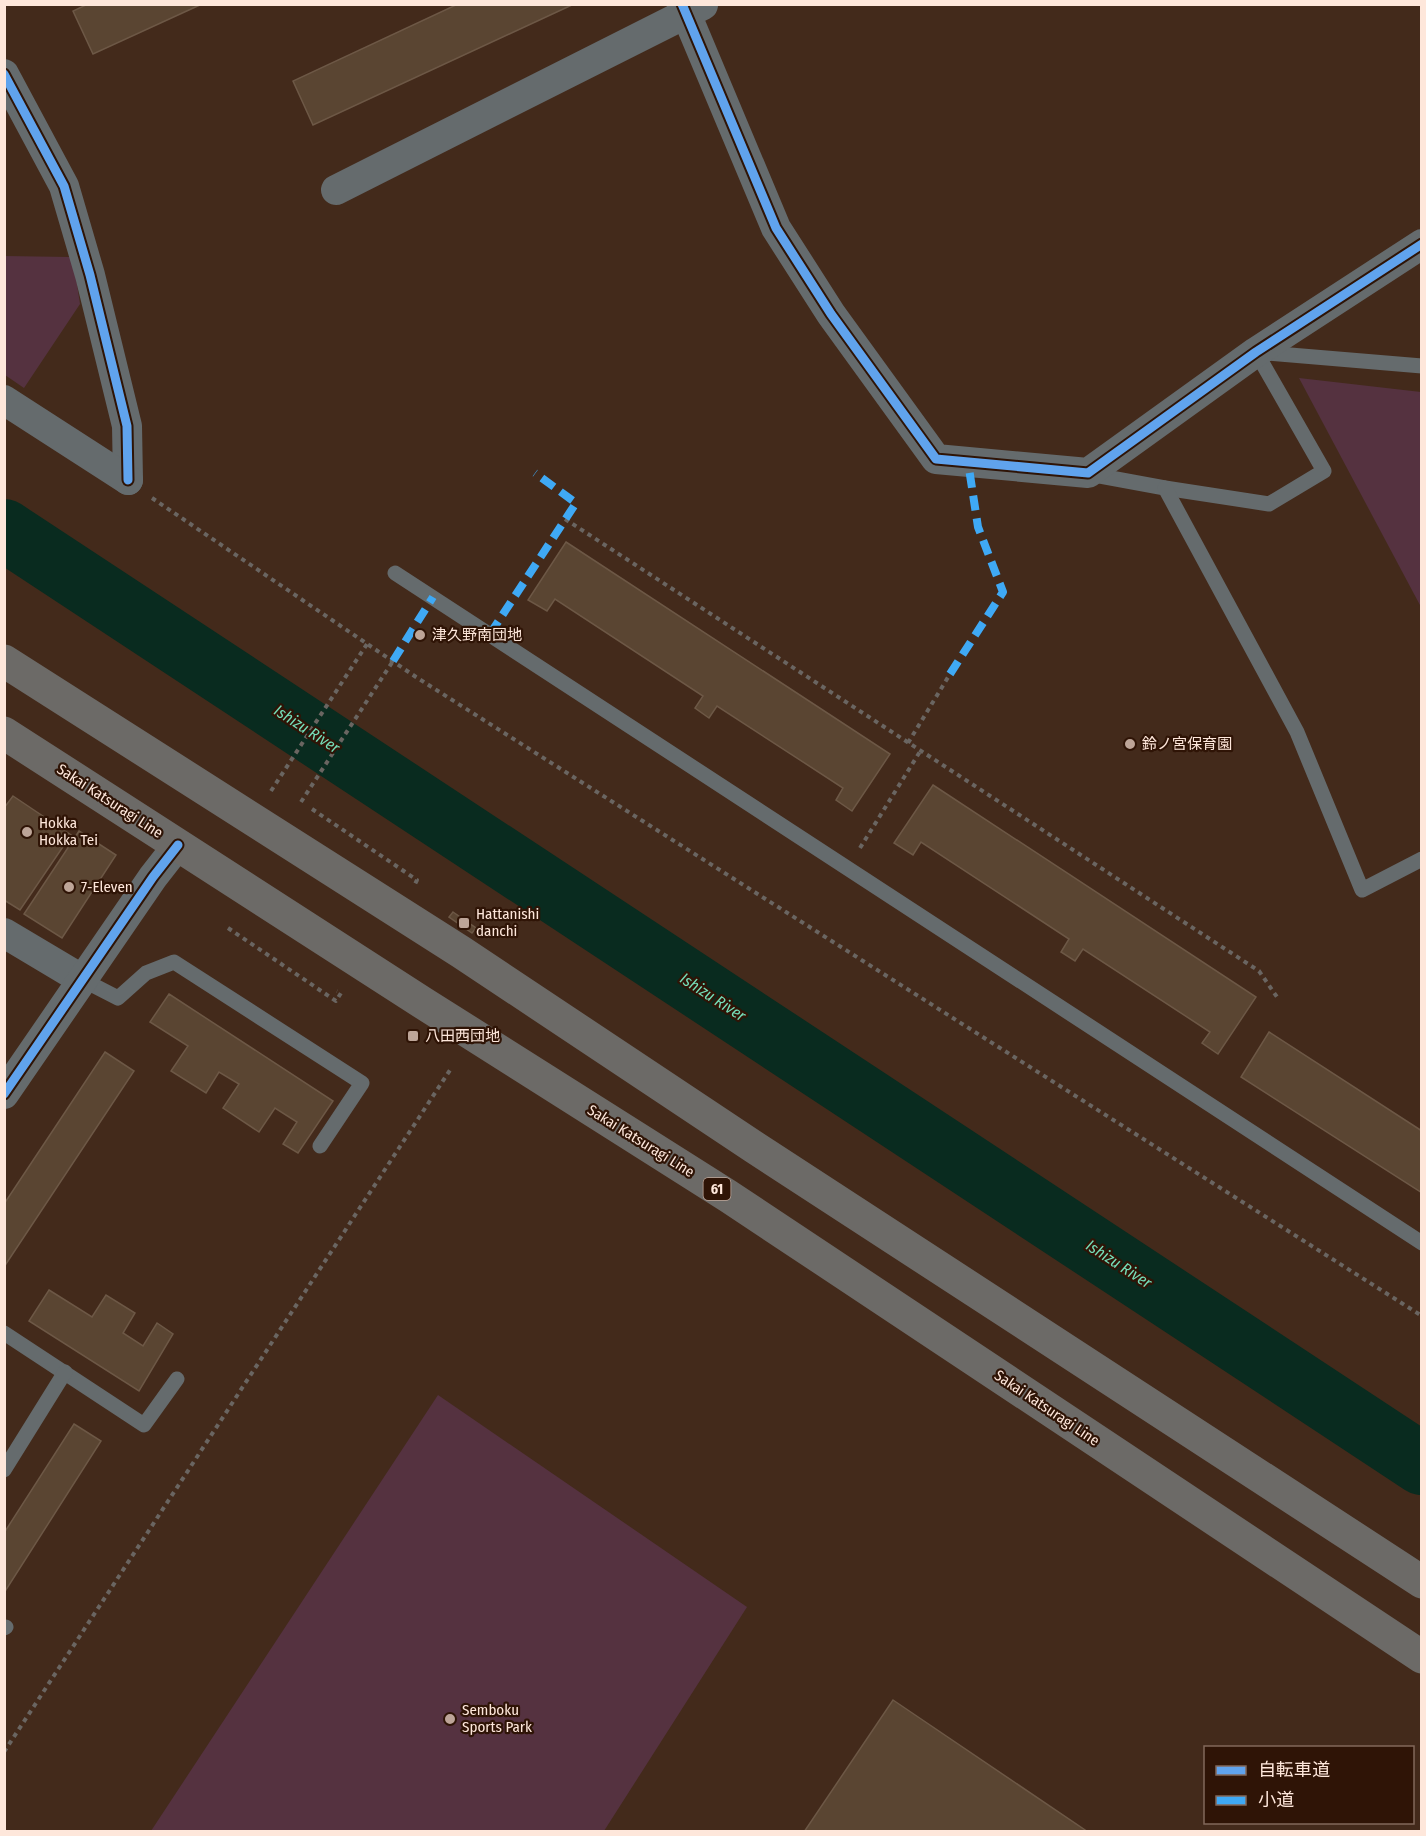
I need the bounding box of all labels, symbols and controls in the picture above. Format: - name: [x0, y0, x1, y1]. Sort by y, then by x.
- place label: 津久野南団地: [432, 626, 522, 644]
- marker: 津久野南団地: [413, 628, 427, 642]
- water label: Ishizu River: [271, 701, 344, 757]
- place label: 鈴ノ宮保育園: [1142, 735, 1232, 753]
- marker: 鈴ノ宮保育園: [1123, 737, 1137, 751]
- street label: Sakai Katsuragi Line: [54, 760, 166, 842]
- place label: Hokka Hokka Tei: [39, 814, 98, 849]
- marker: Hokka Hokka Tei: [20, 825, 34, 839]
- place label: 7-Eleven: [81, 878, 133, 896]
- marker: 7-Eleven: [62, 880, 76, 894]
- place label: Hattanishi danchi: [476, 905, 539, 940]
- marker: Hattanishi danchi: [457, 916, 471, 930]
- water label: Ishizu River: [677, 969, 750, 1025]
- place label: 八田西団地: [425, 1027, 500, 1045]
- marker: 八田西団地: [406, 1029, 420, 1043]
- street label: Sakai Katsuragi Line: [584, 1101, 698, 1181]
- road number: 61: [704, 1178, 730, 1200]
- water label: Ishizu River: [1083, 1236, 1156, 1292]
- street label: Sakai Katsuragi Line: [991, 1366, 1103, 1450]
- place label: Semboku Sports Park: [462, 1701, 532, 1736]
- marker: Semboku Sports Park: [443, 1712, 457, 1726]
- legend: [1204, 1746, 1414, 1824]
- text: 自転車道: [1258, 1759, 1330, 1781]
- text: 小道: [1258, 1789, 1294, 1811]

